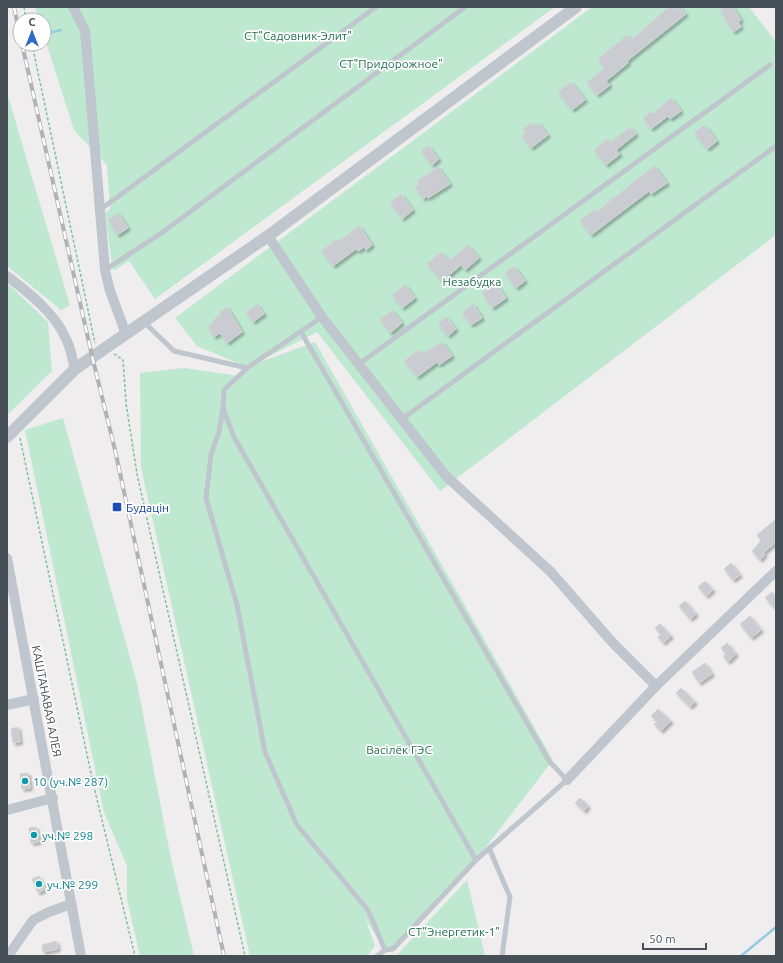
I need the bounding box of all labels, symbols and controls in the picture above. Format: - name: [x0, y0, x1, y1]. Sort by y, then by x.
- north arrow: [12, 12, 52, 52]
- text: С: [28, 16, 36, 28]
- park label: СТ"Садовник-Элит": [244, 29, 352, 42]
- park label: СТ"Придорожное": [339, 57, 443, 70]
- park label: Незабудка: [443, 275, 501, 288]
- marker: Будацін: [111, 501, 123, 513]
- place label: Будацін: [126, 501, 169, 514]
- street label: КАШТАНАВАЯ АЛЕЯ: [30, 644, 64, 758]
- park label: Васілёк ГЭС: [366, 743, 432, 756]
- place label: 10 (уч.№ 287): [33, 775, 108, 789]
- marker: 10 (уч.№ 287): [20, 776, 30, 786]
- place label: уч.№ 298: [42, 829, 94, 842]
- marker: уч.№ 298: [29, 830, 39, 840]
- place label: уч.№ 299: [47, 878, 98, 891]
- marker: уч.№ 299: [34, 879, 44, 889]
- park label: СТ"Энергетик-1": [408, 925, 500, 938]
- scale bar: [643, 925, 706, 951]
- text: 50 m: [649, 932, 676, 945]

